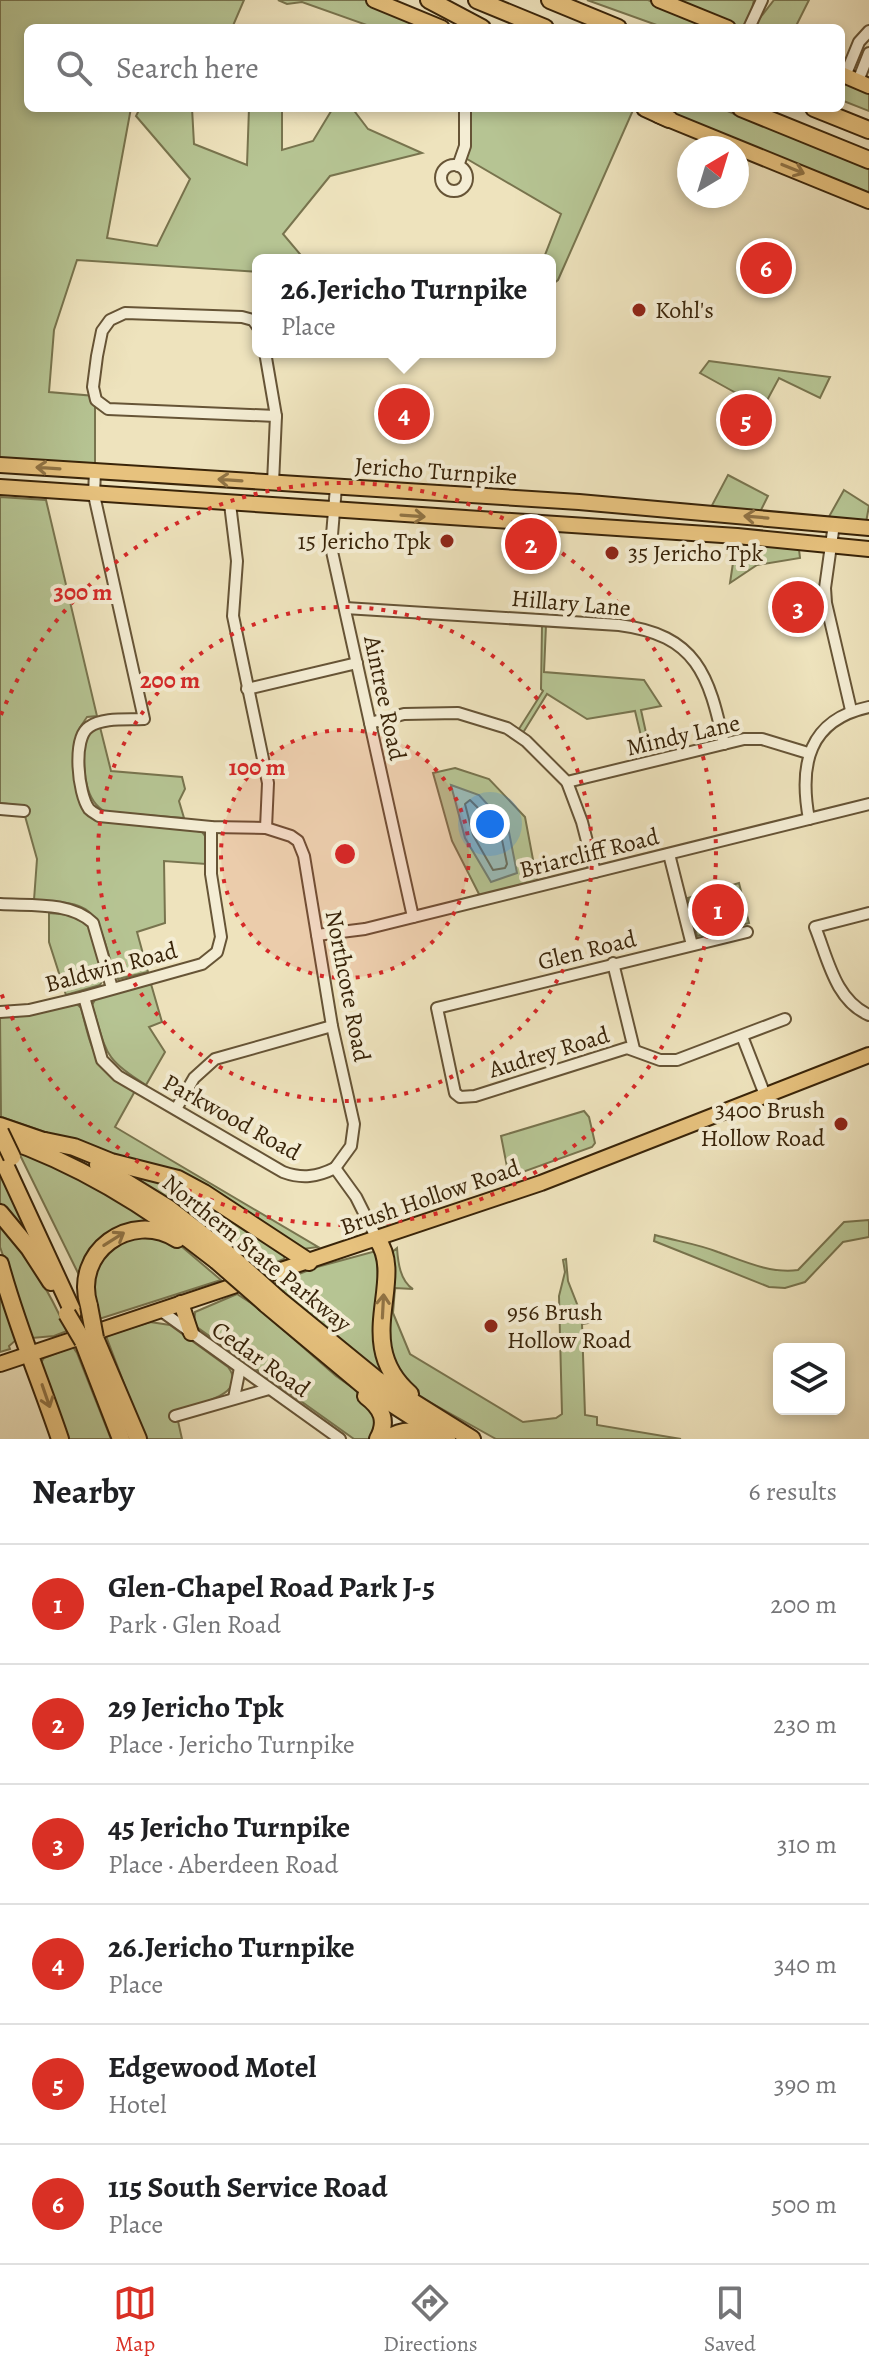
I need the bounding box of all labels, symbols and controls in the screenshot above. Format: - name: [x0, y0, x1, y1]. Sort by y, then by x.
- search box: [24, 24, 845, 112]
- icon: search: [52, 46, 96, 90]
- text: Search here: [116, 48, 259, 88]
- north arrow: [677, 136, 749, 208]
- one-way arrow: [780, 163, 805, 178]
- pin: 6: [740, 238, 792, 298]
- popup: [252, 254, 556, 358]
- text: 26.Jericho Turnpike: [281, 269, 527, 309]
- place label: Kohl's: [655, 294, 714, 326]
- marker: Kohl's: [630, 301, 648, 319]
- text: Place: [281, 309, 336, 344]
- pin: 4: [378, 384, 430, 444]
- pin: 5: [720, 390, 772, 450]
- street label: Jericho Turnpike: [354, 449, 518, 493]
- one-way arrow: [35, 460, 61, 475]
- one-way arrow: [217, 472, 244, 487]
- one-way arrow: [399, 509, 426, 524]
- one-way arrow: [743, 510, 770, 525]
- pin: 2: [505, 514, 557, 574]
- place label: 15 Jericho Tpk: [297, 525, 431, 557]
- marker: 15 Jericho Tpk: [438, 532, 456, 550]
- place label: 35 Jericho Tpk: [628, 537, 763, 569]
- marker: 35 Jericho Tpk: [603, 544, 621, 562]
- text: 300 m: [54, 576, 112, 608]
- pin: 3: [772, 577, 824, 637]
- street label: Hillary Lane: [510, 582, 632, 624]
- street label: Aintree Road: [356, 632, 414, 763]
- text: 200 m: [140, 664, 200, 696]
- street label: Mindy Lane: [623, 706, 743, 764]
- text: 100 m: [228, 751, 286, 783]
- your location: [470, 804, 510, 844]
- street label: Briarcliff Road: [516, 820, 662, 886]
- centre of rings: [331, 840, 359, 868]
- pin: 1: [692, 880, 744, 940]
- street label: Northcote Road: [318, 907, 378, 1065]
- street label: Glen Road: [534, 922, 640, 978]
- street label: Baldwin Road: [41, 934, 181, 1000]
- street label: Audrey Road: [484, 1018, 613, 1086]
- street label: Parkwood Road: [157, 1066, 307, 1168]
- place label: 3400 Brush Hollow Road: [701, 1094, 825, 1154]
- marker: 3400 Brush Hollow Road: [832, 1115, 850, 1133]
- street label: Brush Hollow Road: [336, 1151, 524, 1243]
- street label: Northern State Parkway: [156, 1167, 359, 1339]
- one-way arrow: [102, 1230, 124, 1247]
- one-way arrow: [376, 1293, 391, 1320]
- place label: 956 Brush Hollow Road: [507, 1296, 632, 1356]
- street label: Cedar Road: [205, 1313, 317, 1405]
- marker: 956 Brush Hollow Road: [482, 1317, 500, 1335]
- map controls: [773, 1343, 845, 1415]
- button: layers: [773, 1343, 845, 1415]
- one-way arrow: [39, 1383, 54, 1408]
- text: Nearby: [32, 1468, 135, 1515]
- text: 6 results: [749, 1474, 837, 1509]
- text: Glen-Chapel Road Park J-5: [108, 1567, 435, 1607]
- text: 1: [53, 1587, 63, 1622]
- text: 200 m: [770, 1587, 837, 1622]
- text: Park · Glen Road: [108, 1607, 281, 1642]
- text: 29 Jericho Tpk: [108, 1687, 284, 1727]
- text: 2: [52, 1707, 64, 1742]
- text: 230 m: [773, 1707, 837, 1742]
- text: Place · Jericho Turnpike: [108, 1727, 355, 1762]
- text: 45 Jericho Turnpike: [108, 1807, 350, 1847]
- text: 3: [52, 1827, 64, 1862]
- text: 310 m: [777, 1827, 837, 1862]
- text: Place · Aberdeen Road: [108, 1847, 339, 1882]
- text: 26.Jericho Turnpike: [108, 1927, 355, 1967]
- text: 4: [52, 1947, 64, 1982]
- text: 340 m: [774, 1947, 837, 1982]
- text: Place: [108, 1967, 163, 2002]
- text: Edgewood Motel: [108, 2047, 316, 2087]
- text: 5: [52, 2067, 64, 2102]
- text: 390 m: [774, 2067, 837, 2102]
- text: Hotel: [108, 2087, 167, 2122]
- text: 115 South Service Road: [108, 2167, 388, 2207]
- text: 6: [52, 2187, 64, 2222]
- text: 500 m: [771, 2187, 837, 2222]
- text: Place: [108, 2207, 163, 2242]
- tab: Map: [113, 2281, 157, 2359]
- tab: Directions: [383, 2281, 478, 2359]
- tab: Saved: [704, 2281, 756, 2359]

